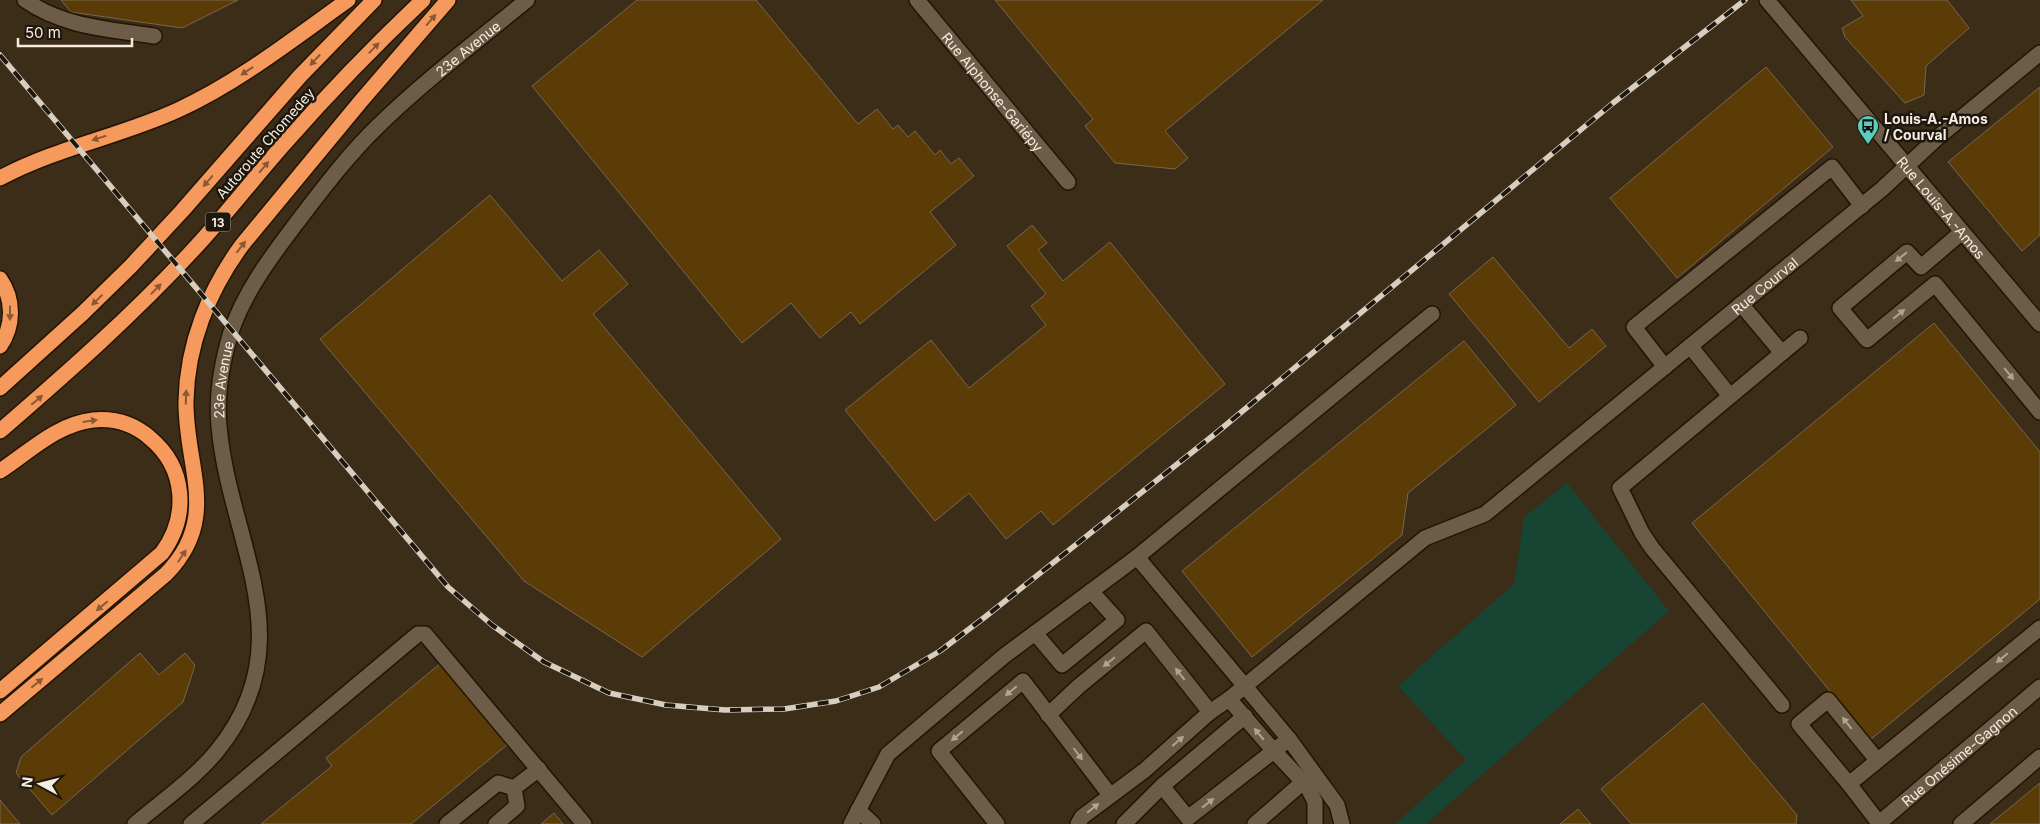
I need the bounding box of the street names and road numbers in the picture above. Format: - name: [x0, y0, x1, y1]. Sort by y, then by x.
- street label: 23e Avenue: [432, 17, 503, 80]
- street label: Rue Alphonse-Gariépy: [939, 29, 1047, 155]
- street label: Autoroute Chomedey: [212, 84, 318, 202]
- street label: Rue Louis-A.-Amos: [1894, 153, 1989, 262]
- road number: 13: [206, 212, 230, 232]
- street label: Rue Courval: [1728, 253, 1801, 318]
- street label: 23e Avenue: [210, 339, 237, 419]
- street label: Rue Onésime-Gagnon: [1898, 702, 2020, 809]

